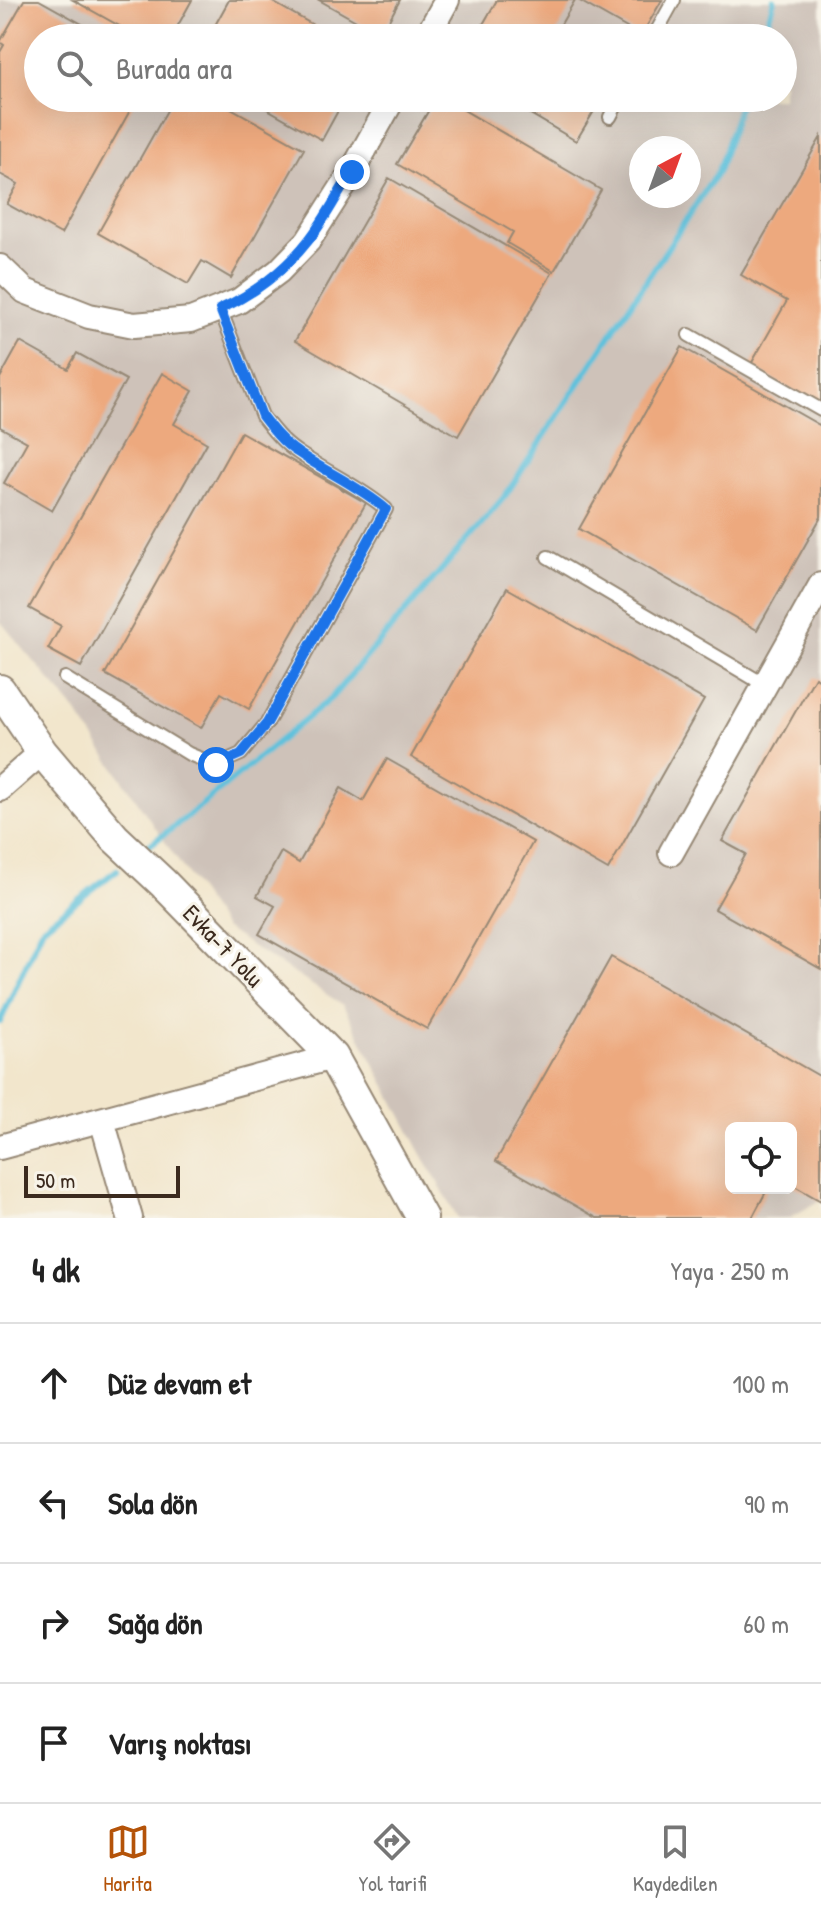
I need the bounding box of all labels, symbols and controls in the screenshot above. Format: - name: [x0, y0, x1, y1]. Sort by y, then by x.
- search box: [24, 24, 797, 112]
- icon: search: [52, 46, 96, 90]
- text: Burada ara: [116, 48, 232, 88]
- north arrow: [629, 136, 701, 208]
- route end: [334, 154, 370, 190]
- route start: [198, 747, 234, 783]
- street label: Evka-7 Yolu: [176, 897, 271, 994]
- map controls: [725, 1122, 797, 1194]
- button: locate: [725, 1122, 797, 1194]
- scale bar: [24, 1162, 180, 1198]
- text: 50 m: [36, 1165, 75, 1195]
- text: 4 dk: [32, 1247, 80, 1293]
- text: Yaya · 250 m: [670, 1253, 789, 1288]
- icon: ahead: [32, 1361, 76, 1405]
- text: Düz devam et: [108, 1363, 251, 1403]
- text: 100 m: [733, 1366, 789, 1401]
- icon: left: [32, 1481, 76, 1525]
- text: Sola dön: [108, 1483, 198, 1523]
- text: 90 m: [744, 1486, 789, 1521]
- icon: right: [32, 1601, 76, 1645]
- text: Sağa dön: [108, 1603, 203, 1643]
- text: 60 m: [743, 1606, 789, 1641]
- icon: arrive: [32, 1721, 76, 1765]
- text: Varış noktası: [108, 1723, 252, 1763]
- tab: Harita: [103, 1820, 152, 1898]
- tab: Yol tarifi: [358, 1820, 426, 1898]
- tab: Kaydedilen: [633, 1820, 718, 1898]

